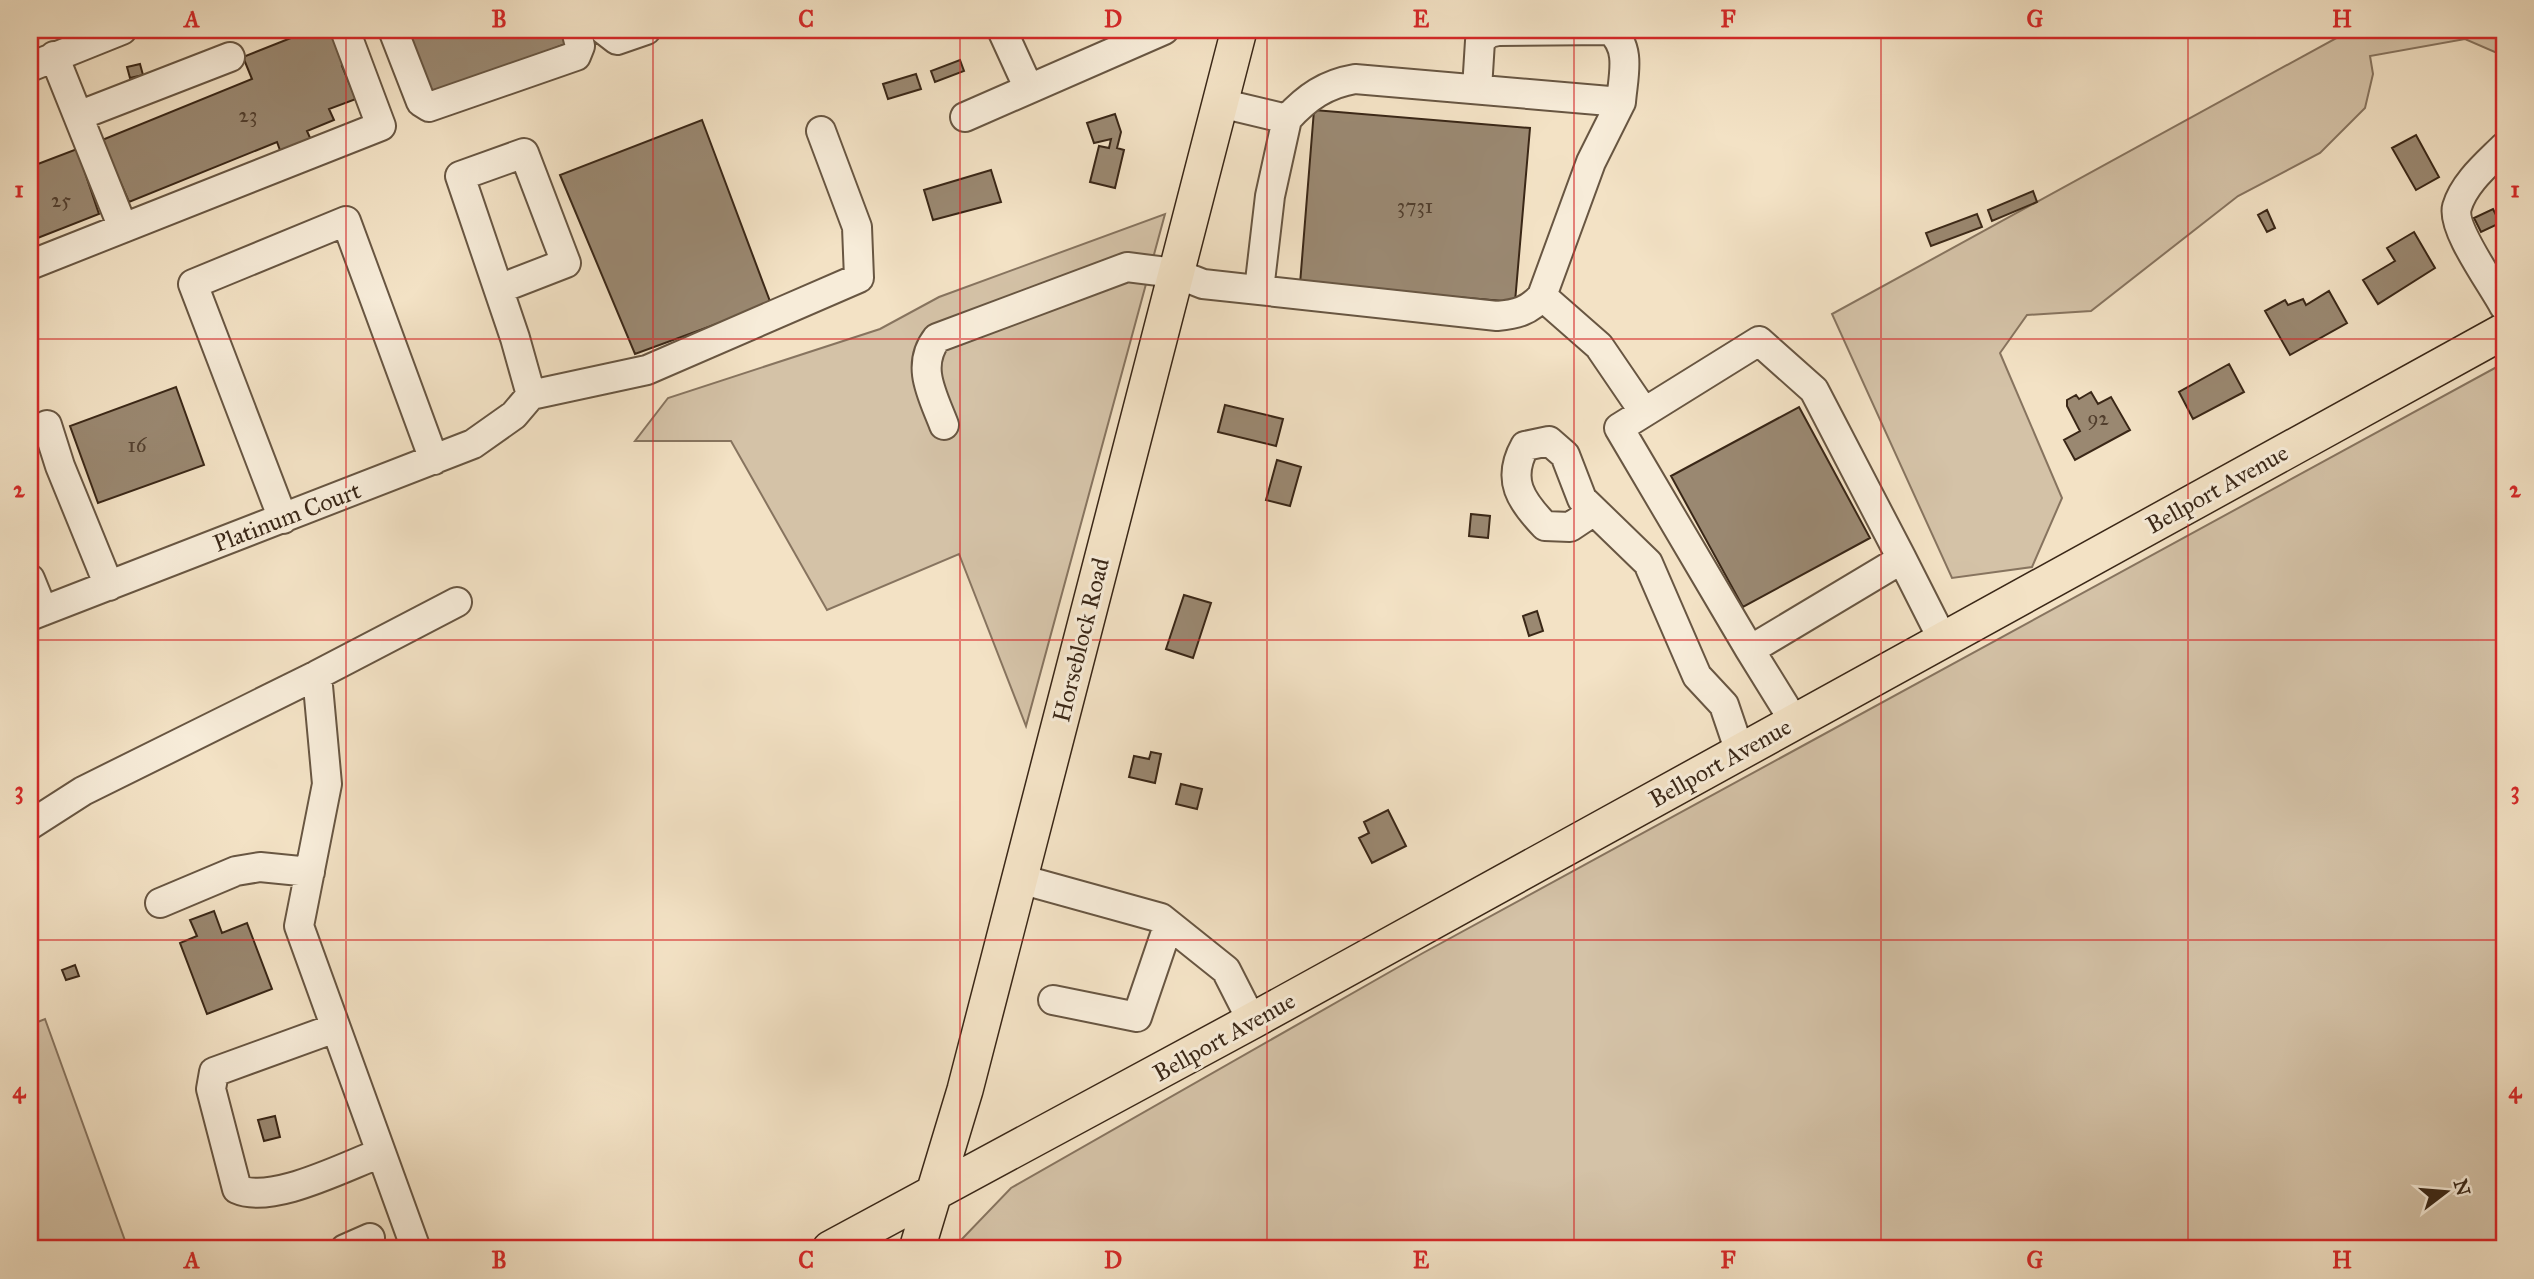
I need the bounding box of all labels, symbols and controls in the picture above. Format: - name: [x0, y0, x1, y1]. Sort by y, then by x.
- text: A: [182, 5, 200, 33]
- text: B: [491, 5, 507, 33]
- text: C: [798, 5, 814, 33]
- text: D: [1104, 5, 1122, 33]
- text: E: [1413, 5, 1430, 33]
- text: F: [1720, 5, 1736, 33]
- text: G: [2027, 5, 2044, 33]
- text: H: [2332, 5, 2352, 33]
- house number: 23: [239, 102, 257, 128]
- text: 1: [14, 175, 24, 203]
- text: 1: [2510, 175, 2520, 203]
- house number: 25: [51, 187, 71, 213]
- house number: 3731: [1397, 193, 1433, 219]
- house number: 92: [2087, 405, 2109, 431]
- house number: 16: [127, 432, 148, 458]
- street label: Bellport Avenue: [2141, 438, 2293, 540]
- text: 2: [13, 475, 25, 503]
- street label: Platinum Court: [209, 475, 365, 559]
- text: 2: [2509, 475, 2521, 503]
- street label: Horseblock Road: [1046, 555, 1116, 725]
- street label: Bellport Avenue: [1644, 712, 1796, 814]
- text: 3: [14, 776, 24, 805]
- text: 3: [2510, 776, 2520, 805]
- street label: Bellport Avenue: [1148, 986, 1300, 1088]
- text: 4: [13, 1076, 27, 1104]
- text: 4: [2509, 1076, 2523, 1104]
- north arrow: [2412, 1156, 2482, 1226]
- text: N: [2449, 1177, 2475, 1198]
- text: A: [182, 1246, 200, 1274]
- text: B: [491, 1246, 507, 1274]
- text: C: [798, 1246, 814, 1274]
- text: D: [1104, 1246, 1122, 1274]
- text: E: [1413, 1246, 1430, 1274]
- text: F: [1720, 1246, 1736, 1274]
- text: G: [2027, 1246, 2044, 1274]
- text: H: [2332, 1246, 2352, 1274]

